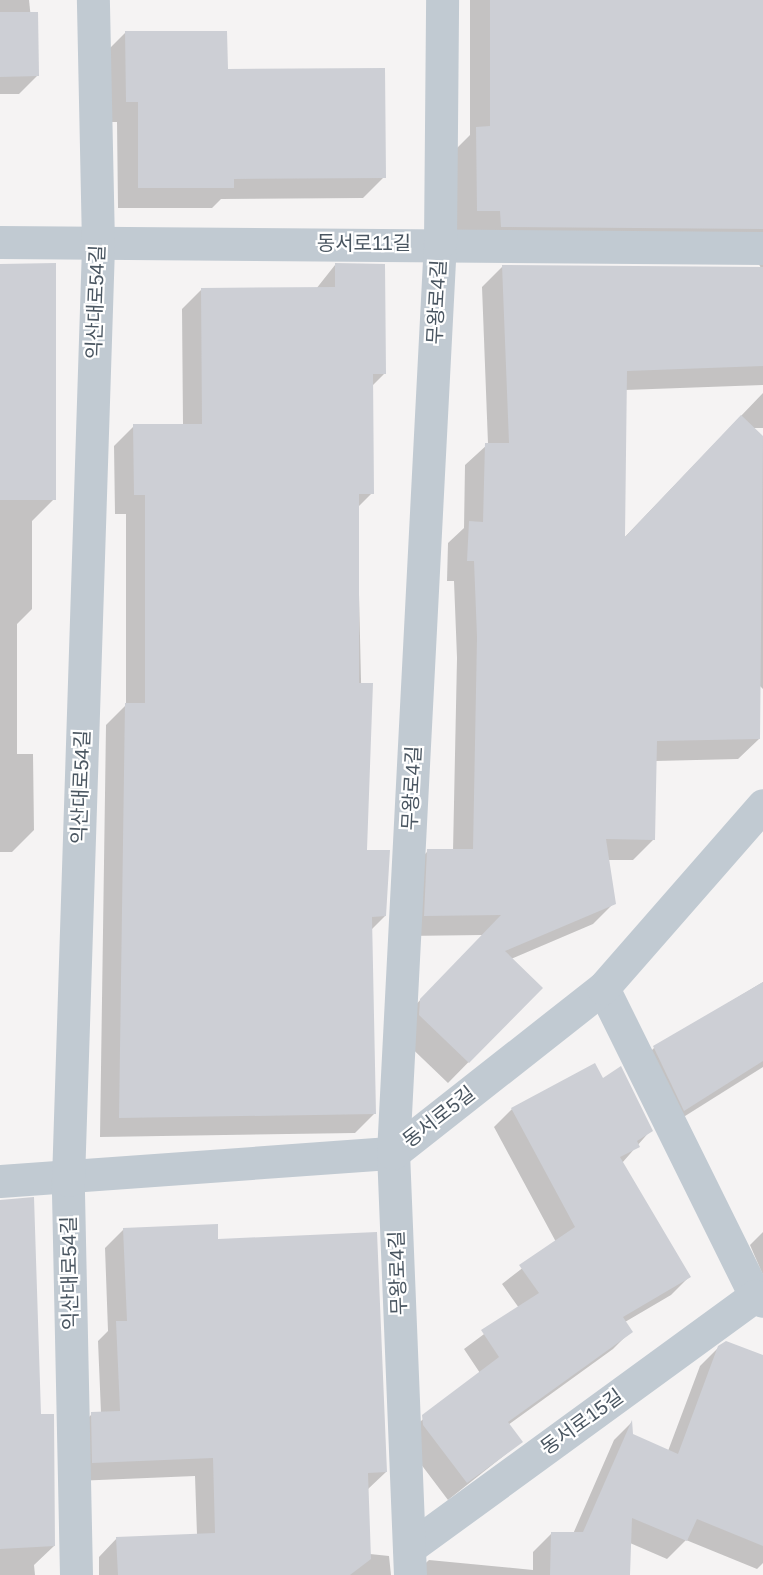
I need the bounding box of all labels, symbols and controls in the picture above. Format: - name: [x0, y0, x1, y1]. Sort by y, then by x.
- street label: 동서로11길: [317, 231, 411, 255]
- street label: 익산대로54길: [82, 244, 110, 360]
- street label: 무왕로4길: [423, 259, 451, 345]
- street label: 익산대로54길: [67, 729, 95, 845]
- street label: 무왕로4길: [398, 745, 426, 831]
- street label: 동서로5길: [398, 1081, 480, 1153]
- street label: 익산대로54길: [57, 1216, 83, 1330]
- street label: 무왕로4길: [385, 1230, 411, 1316]
- street label: 동서로15길: [536, 1384, 628, 1460]

